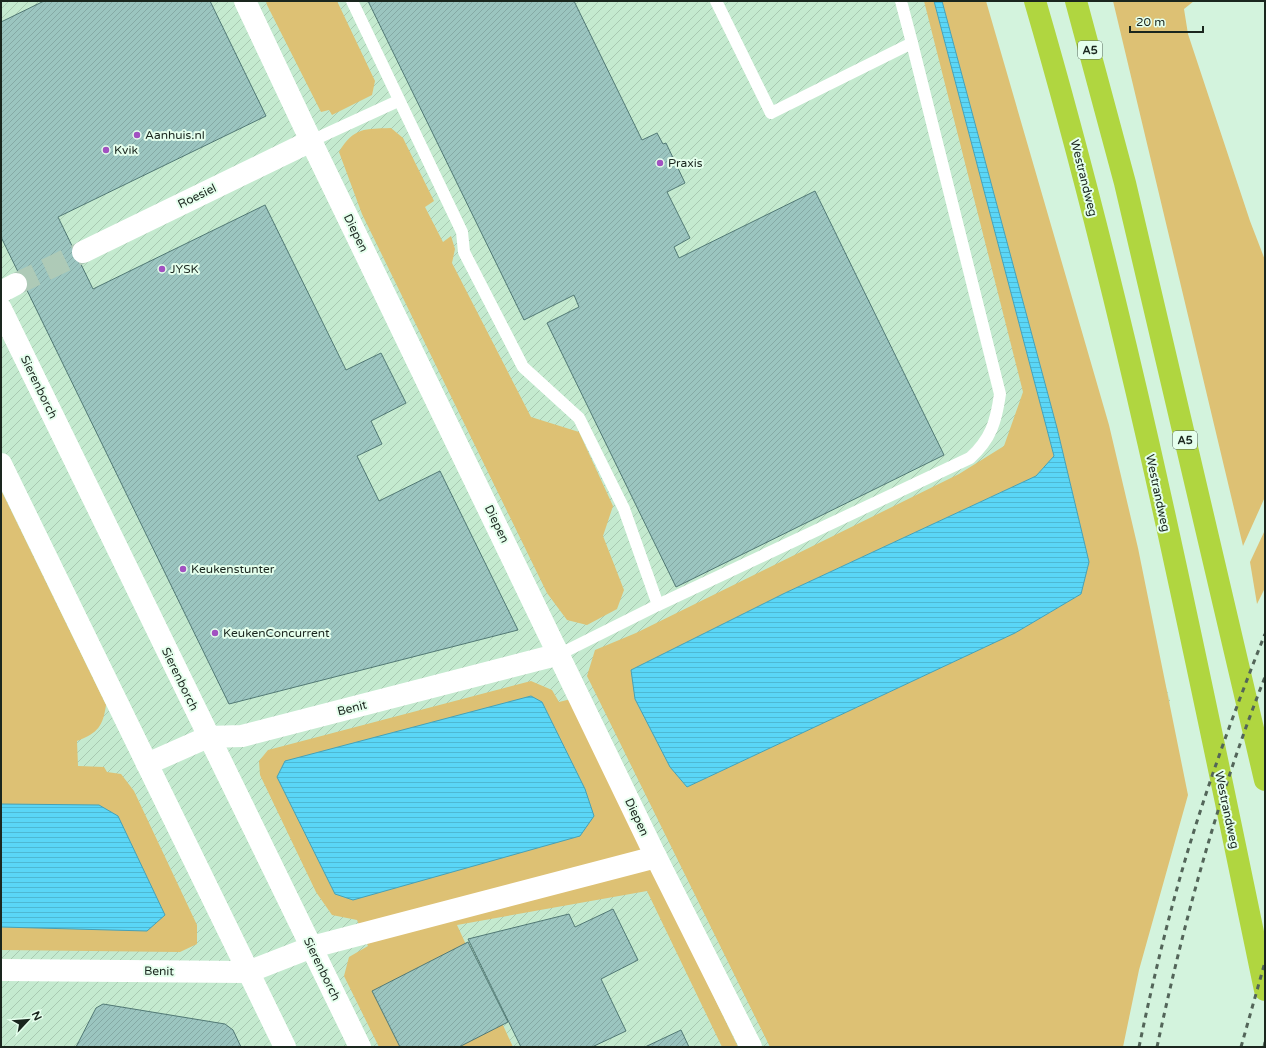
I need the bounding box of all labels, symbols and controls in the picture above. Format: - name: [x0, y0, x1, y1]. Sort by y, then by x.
- scale bar: [1130, 8, 1203, 34]
- text: 20 m: [1136, 15, 1165, 29]
- road number: A5: [1078, 41, 1102, 59]
- place label: Aanhuis.nl: [145, 128, 205, 142]
- marker: Aanhuis.nl: [132, 130, 142, 140]
- street label: Westrandweg: [1068, 138, 1100, 218]
- place label: Kvik: [114, 143, 138, 157]
- marker: Kvik: [101, 145, 111, 155]
- place label: Praxis: [668, 156, 703, 170]
- marker: Praxis: [655, 158, 665, 168]
- street label: Roesiel: [175, 181, 219, 211]
- street label: Diepen: [341, 212, 371, 254]
- place label: JYSK: [170, 262, 199, 276]
- marker: JYSK: [157, 264, 167, 274]
- street label: Sierenborch: [18, 353, 60, 421]
- road number: A5: [1173, 431, 1197, 449]
- street label: Westrandweg: [1143, 453, 1173, 533]
- street label: Diepen: [482, 503, 512, 545]
- place label: Keukenstunter: [191, 562, 275, 576]
- marker: Keukenstunter: [178, 564, 188, 574]
- place label: KeukenConcurrent: [223, 626, 330, 640]
- marker: KeukenConcurrent: [210, 628, 220, 638]
- street label: Sierenborch: [159, 645, 201, 713]
- street label: Benit: [336, 697, 369, 718]
- street label: Westrandweg: [1212, 770, 1242, 850]
- street label: Diepen: [622, 796, 652, 838]
- street label: Sierenborch: [301, 935, 343, 1003]
- street label: Benit: [144, 964, 174, 978]
- north arrow: [8, 1000, 48, 1040]
- text: N: [29, 1009, 44, 1023]

